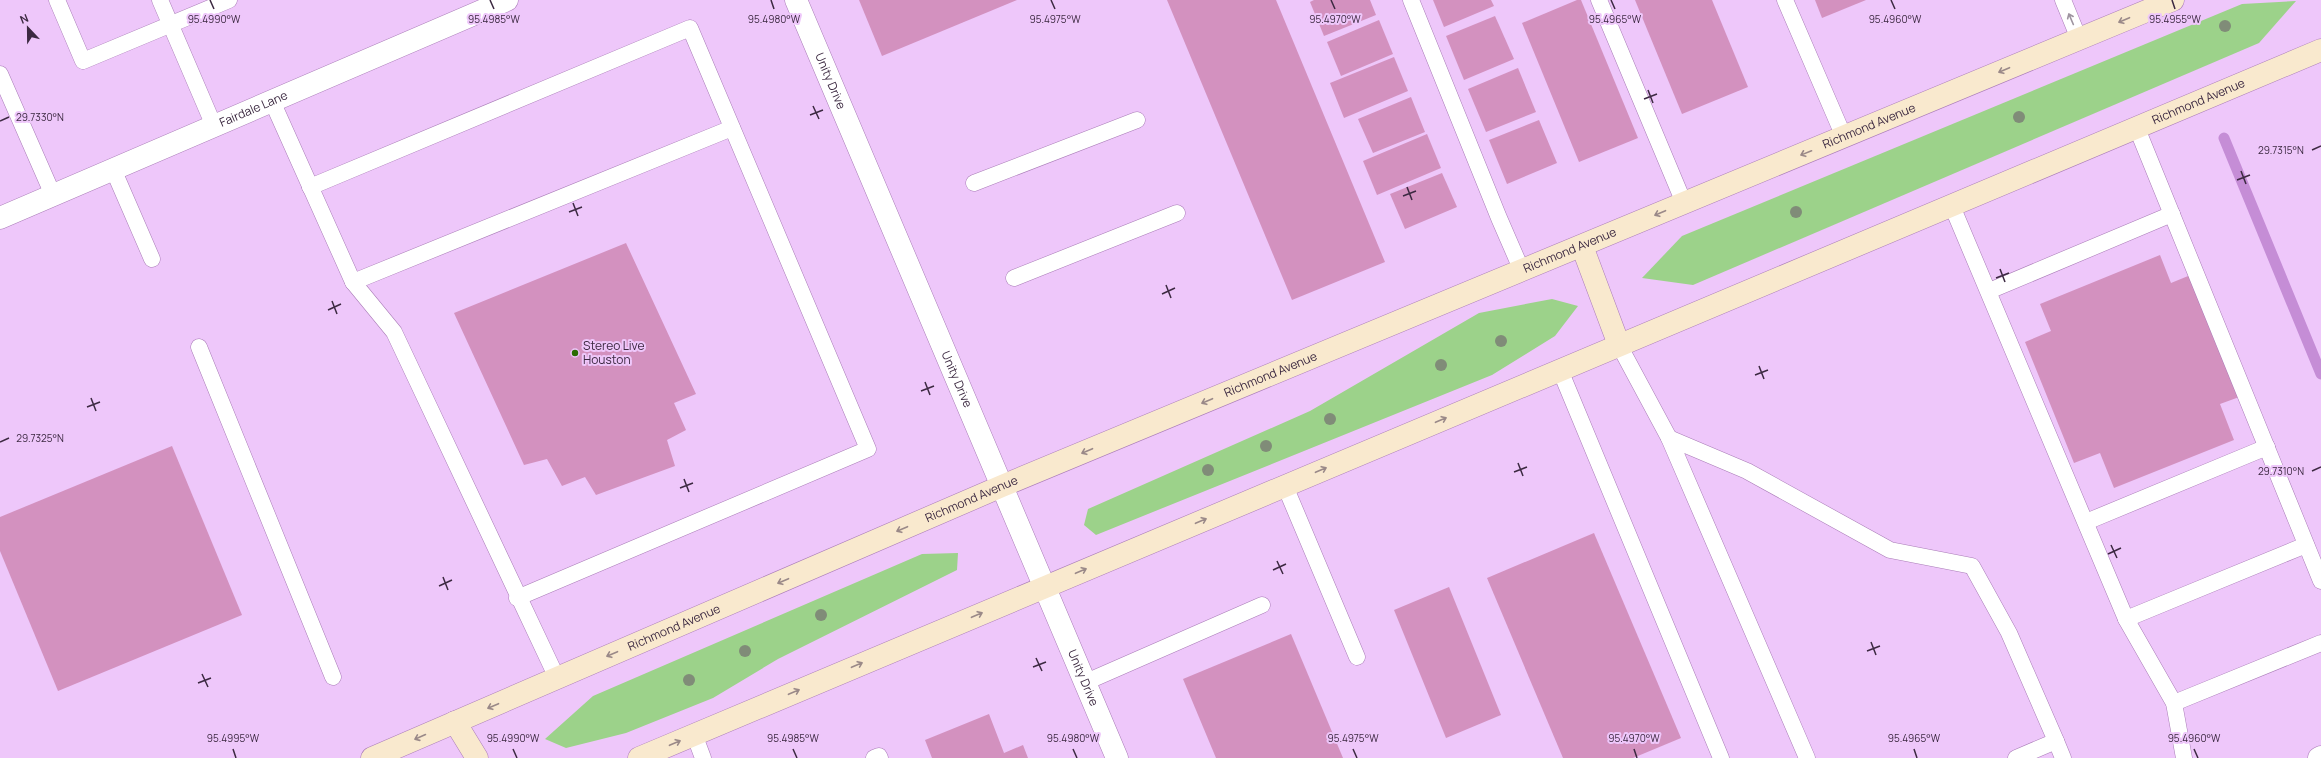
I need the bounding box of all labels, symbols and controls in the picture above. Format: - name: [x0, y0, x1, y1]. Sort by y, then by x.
- north arrow: [8, 8, 48, 48]
- text: N: [18, 10, 31, 27]
- text: 95.4990°W: [188, 12, 241, 26]
- text: 95.4985°W: [468, 12, 521, 26]
- text: 95.4980°W: [748, 12, 801, 26]
- text: 95.4975°W: [1029, 12, 1081, 26]
- text: 95.4970°W: [1309, 12, 1361, 26]
- text: 95.4965°W: [1589, 12, 1642, 26]
- text: 95.4960°W: [1869, 12, 1922, 26]
- text: 95.4955°W: [2149, 12, 2202, 26]
- one-way arrow: [2067, 14, 2074, 26]
- one-way arrow: [2118, 17, 2130, 25]
- street label: Unity Drive: [811, 50, 850, 112]
- one-way arrow: [1998, 67, 2010, 75]
- street label: Richmond Avenue: [2149, 74, 2247, 128]
- street label: Fairdale Lane: [217, 86, 290, 131]
- street label: Richmond Avenue: [1820, 99, 1918, 153]
- text: 29.7330°N: [16, 110, 64, 124]
- text: 29.7315°N: [2258, 143, 2304, 157]
- one-way arrow: [1801, 149, 1813, 157]
- one-way arrow: [1655, 210, 1667, 217]
- street label: Richmond Avenue: [1521, 223, 1619, 277]
- place label: Stereo Live Houston: [583, 337, 645, 368]
- street label: Richmond Avenue: [1221, 347, 1319, 401]
- marker: Stereo Live Houston: [570, 348, 580, 358]
- street label: Unity Drive: [938, 348, 977, 410]
- one-way arrow: [1202, 397, 1214, 405]
- one-way arrow: [1434, 416, 1446, 423]
- text: 29.7325°N: [16, 431, 64, 445]
- one-way arrow: [1082, 447, 1094, 455]
- text: 29.7310°N: [2258, 464, 2304, 478]
- one-way arrow: [1314, 466, 1326, 474]
- street label: Richmond Avenue: [922, 471, 1020, 526]
- one-way arrow: [1194, 516, 1206, 524]
- one-way arrow: [897, 526, 909, 533]
- one-way arrow: [1075, 567, 1087, 574]
- one-way arrow: [777, 577, 789, 585]
- street label: Richmond Avenue: [625, 600, 723, 655]
- one-way arrow: [971, 611, 983, 618]
- street label: Unity Drive: [1064, 647, 1103, 708]
- one-way arrow: [606, 651, 618, 659]
- one-way arrow: [851, 661, 863, 669]
- one-way arrow: [788, 688, 800, 695]
- one-way arrow: [487, 702, 499, 710]
- text: 95.4995°W: [207, 731, 260, 745]
- text: 95.4990°W: [487, 731, 540, 745]
- text: 95.4985°W: [767, 731, 820, 745]
- text: 95.4980°W: [1047, 731, 1100, 745]
- text: 95.4975°W: [1327, 731, 1379, 745]
- text: 95.4970°W: [1608, 731, 1660, 745]
- text: 95.4965°W: [1888, 731, 1941, 745]
- text: 95.4960°W: [2168, 731, 2221, 745]
- one-way arrow: [414, 734, 426, 742]
- one-way arrow: [668, 738, 680, 746]

